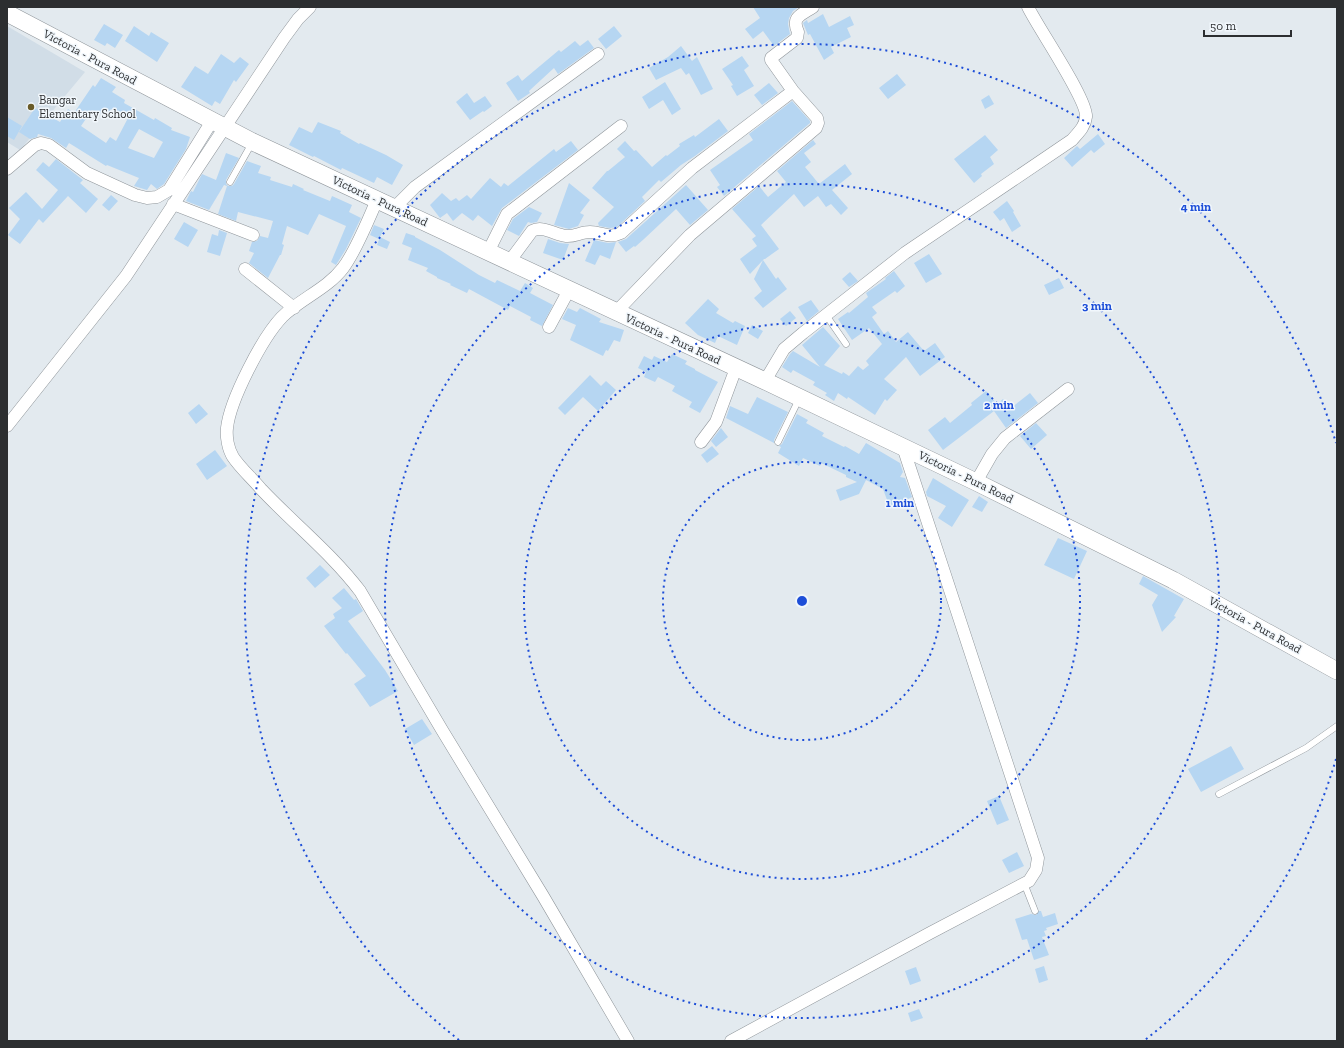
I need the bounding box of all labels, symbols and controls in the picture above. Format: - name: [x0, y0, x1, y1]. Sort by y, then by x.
- scale bar: [1204, 12, 1291, 38]
- text: 50 m: [1210, 19, 1237, 33]
- street label: Victoria - Pura Road: [40, 26, 139, 88]
- place label: Bangar Elementary School: [39, 93, 136, 121]
- marker: Bangar Elementary School: [26, 102, 36, 112]
- street label: Victoria - Pura Road: [329, 172, 430, 229]
- text: 4 min: [1181, 200, 1211, 214]
- text: 3 min: [1082, 299, 1112, 313]
- street label: Victoria - Pura Road: [622, 310, 723, 367]
- text: 2 min: [984, 398, 1014, 412]
- street label: Victoria - Pura Road: [915, 448, 1016, 506]
- text: 1 min: [886, 496, 914, 510]
- street label: Victoria - Pura Road: [1205, 593, 1304, 656]
- centre of rings: [795, 594, 809, 608]

